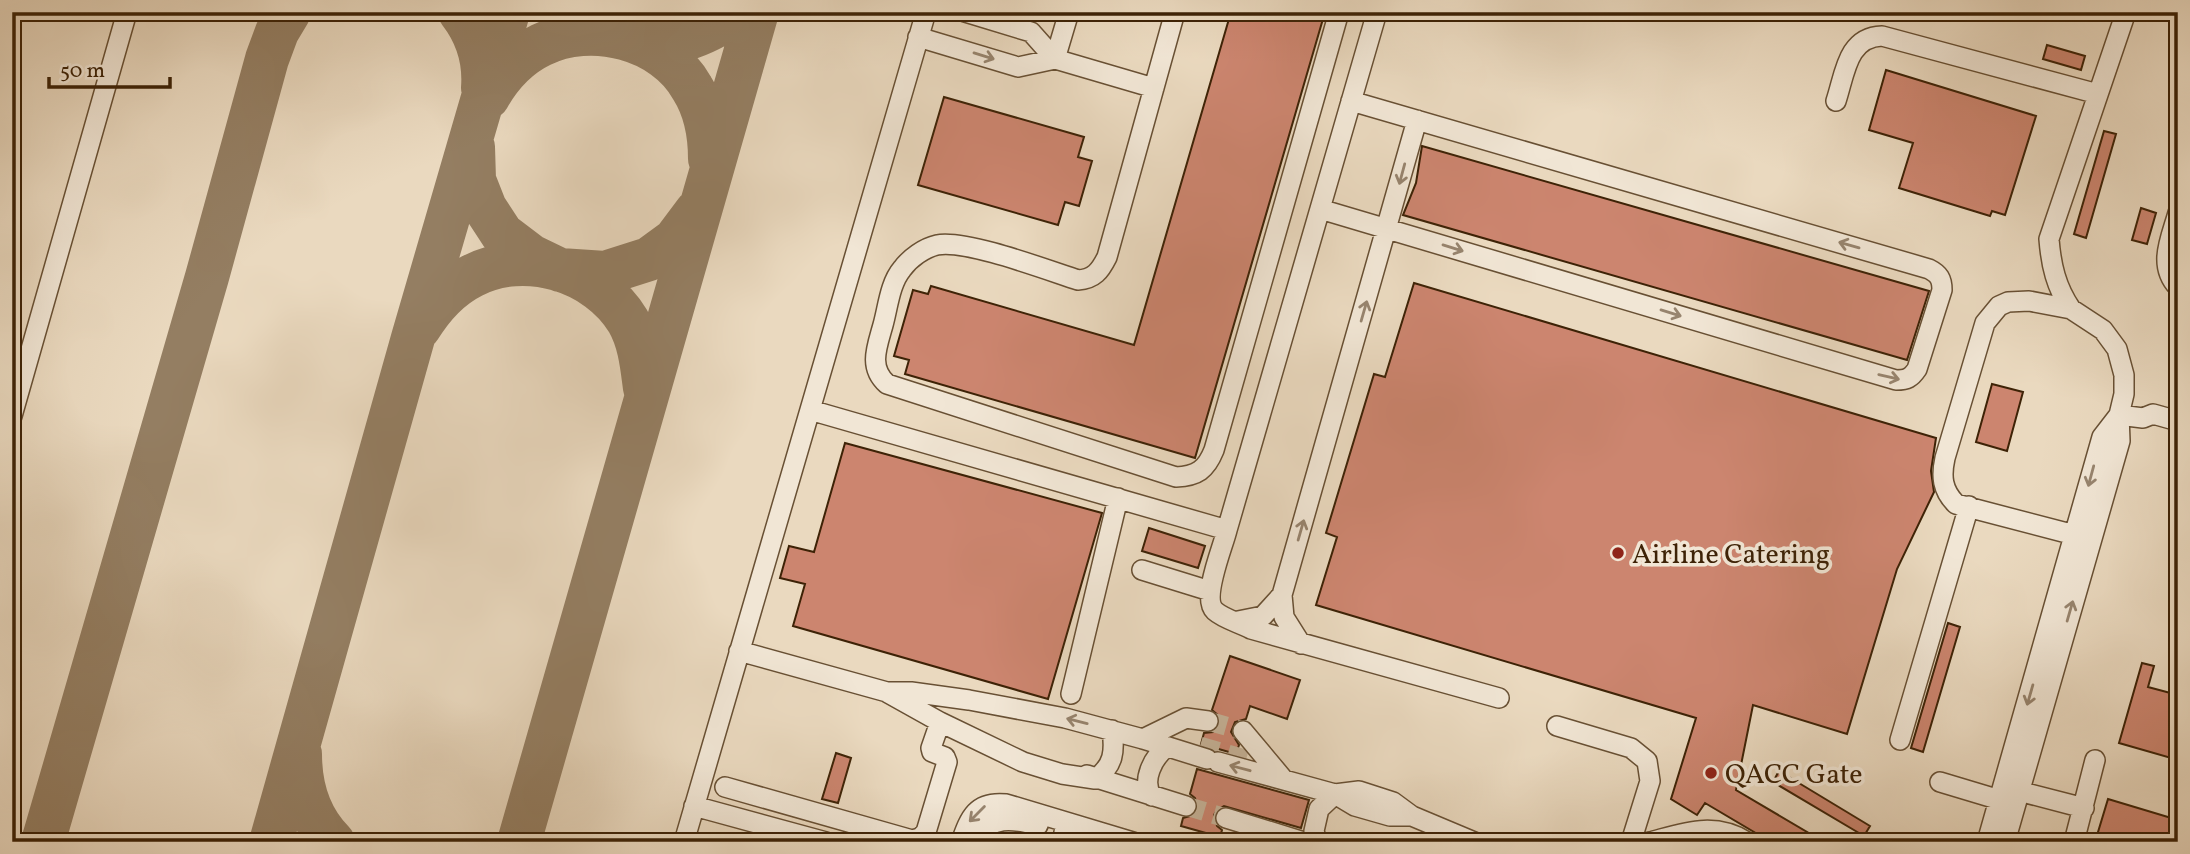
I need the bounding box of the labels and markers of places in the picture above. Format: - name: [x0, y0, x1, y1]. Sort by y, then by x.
- place label: Airline Catering: [1632, 536, 1830, 575]
- marker: Airline Catering: [1610, 545, 1626, 561]
- place label: QACC Gate: [1725, 756, 1862, 795]
- marker: QACC Gate: [1703, 765, 1719, 781]

